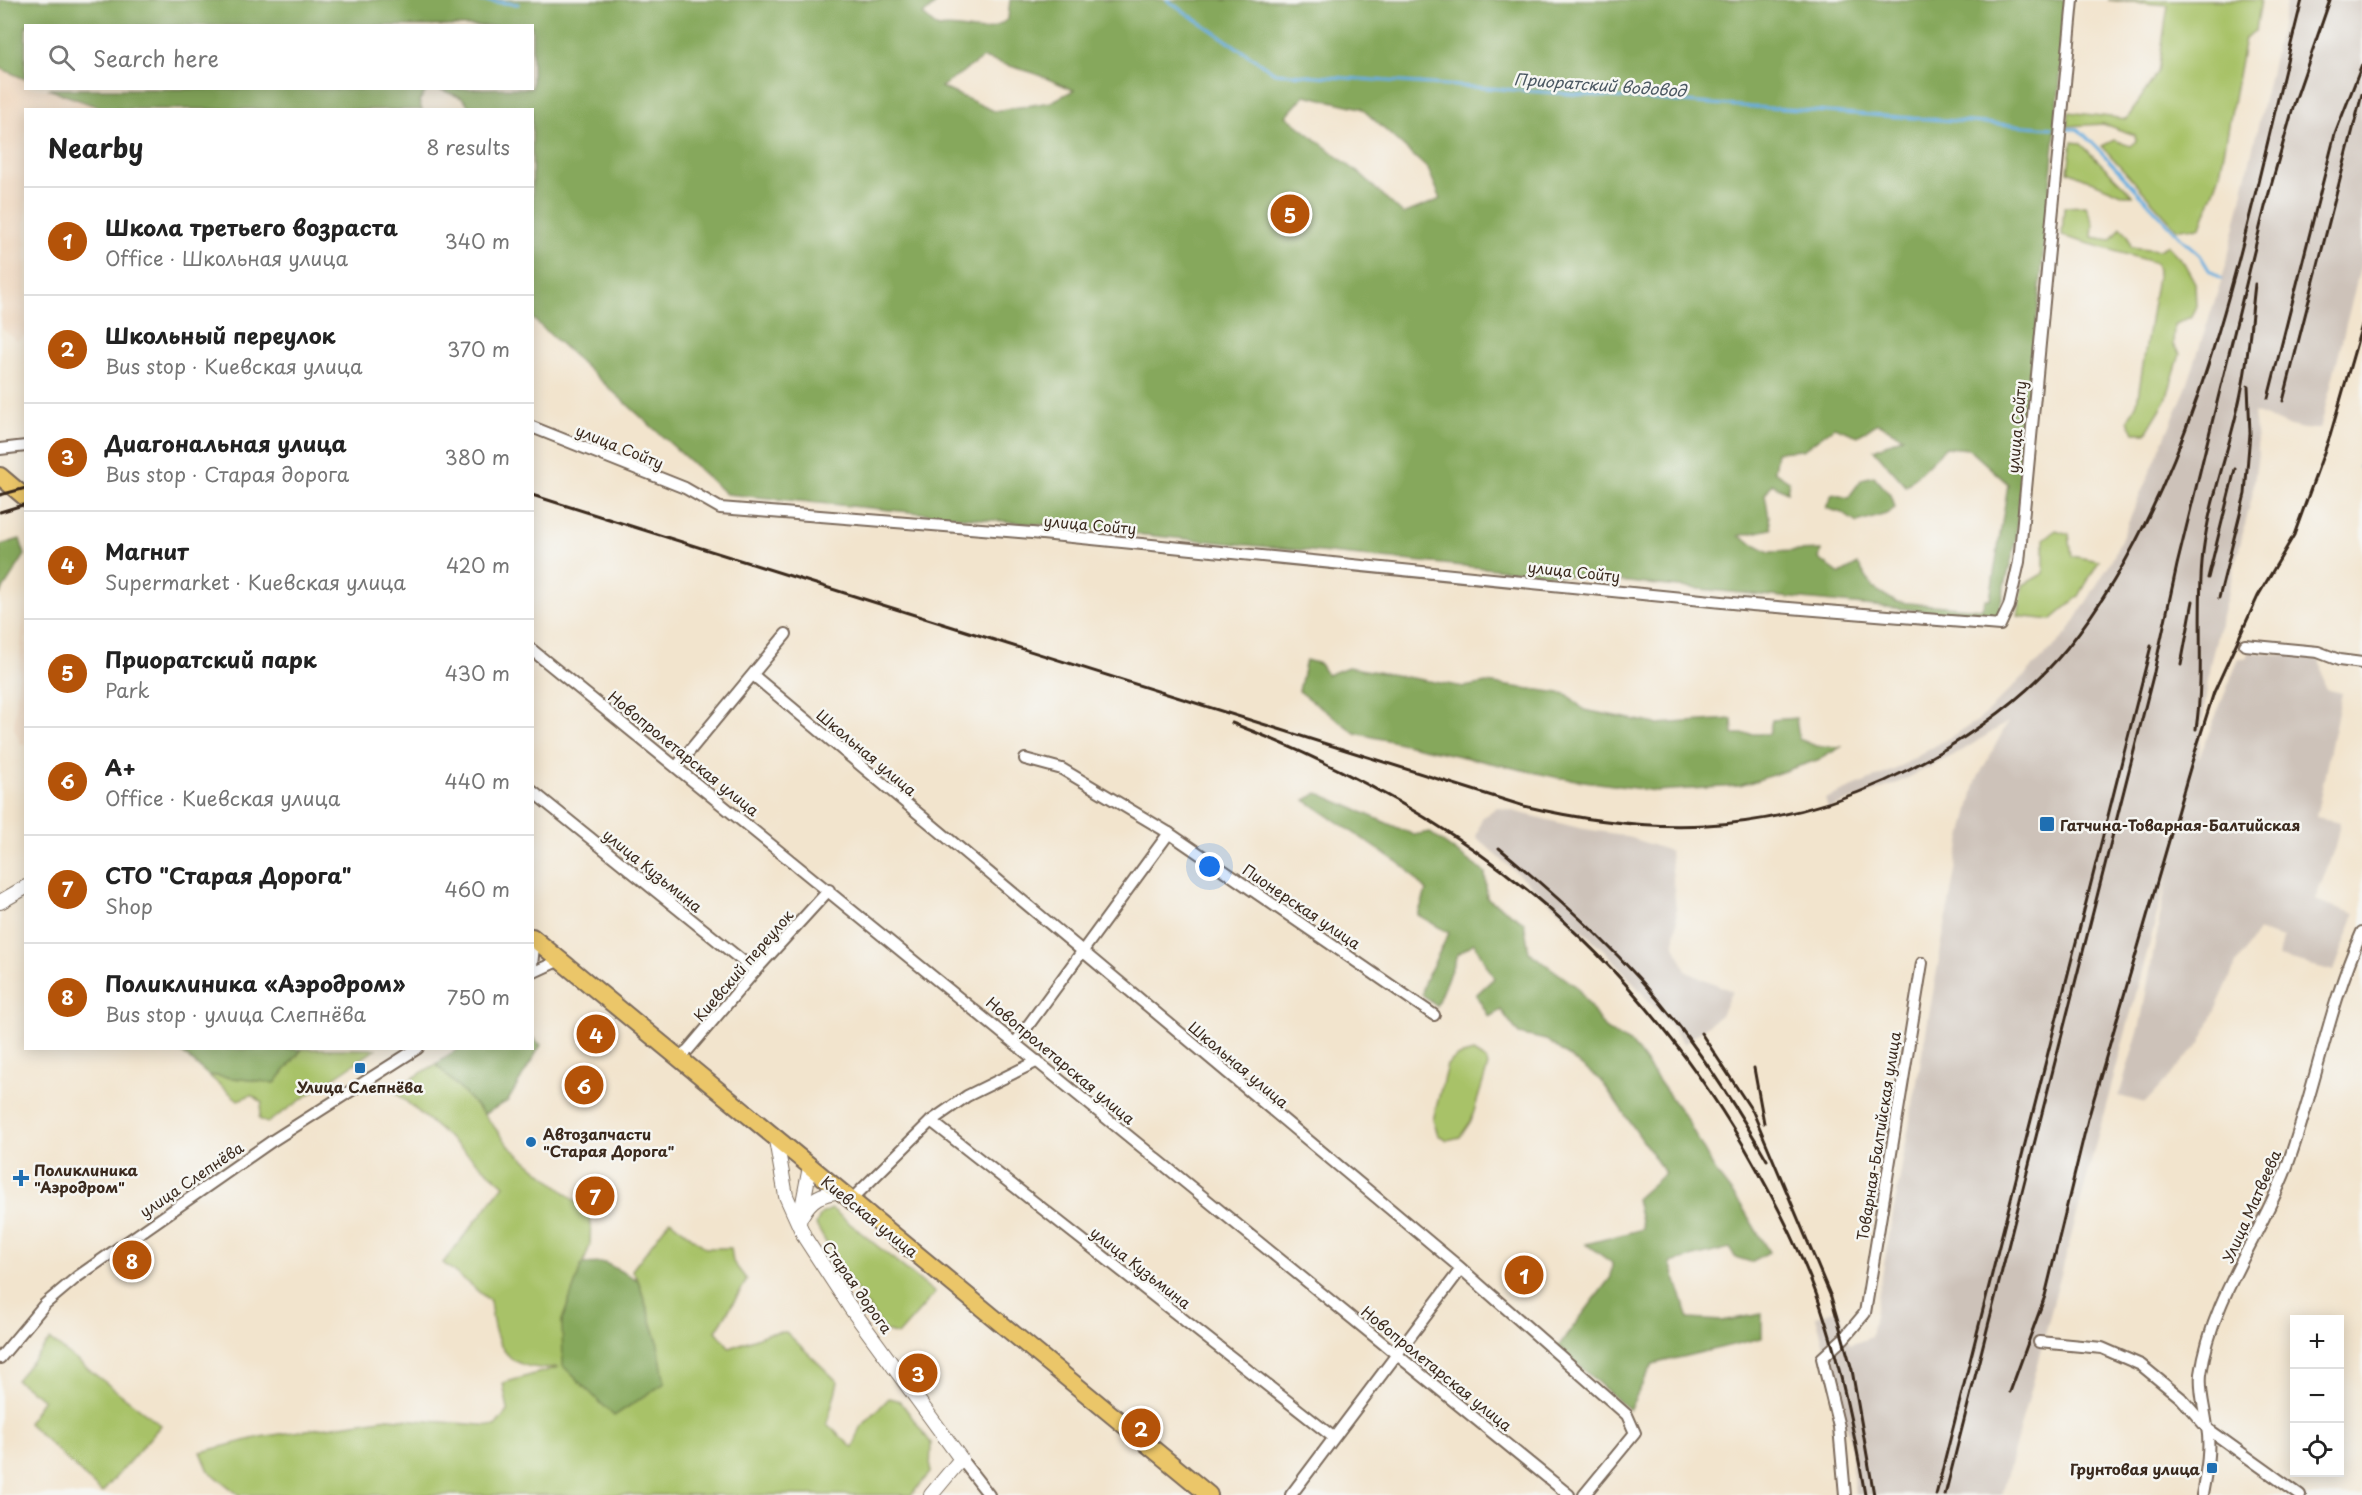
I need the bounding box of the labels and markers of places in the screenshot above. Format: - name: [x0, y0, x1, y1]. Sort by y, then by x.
- pin: 5: [1270, 192, 1310, 236]
- place label: Гатчина-Товарная-Балтийская: [2060, 813, 2300, 836]
- marker: Гатчина-Товарная-Балтийская: [2038, 815, 2056, 833]
- pin: 4: [576, 1012, 616, 1056]
- marker: Улица Слепнёва: [353, 1061, 367, 1075]
- pin: 6: [564, 1062, 604, 1108]
- place label: Улица Слепнёва: [296, 1075, 423, 1098]
- place label: Автозапчасти "Старая Дорога": [543, 1122, 674, 1162]
- marker: Автозапчасти "Старая Дорога": [524, 1135, 538, 1149]
- place label: Поликлиника "Аэродром": [34, 1158, 139, 1198]
- marker: Поликлиника "Аэродром": [12, 1169, 30, 1187]
- pin: 7: [576, 1174, 614, 1218]
- pin: 8: [112, 1238, 152, 1282]
- pin: 1: [1504, 1252, 1544, 1298]
- pin: 3: [898, 1350, 938, 1396]
- pin: 2: [1122, 1406, 1160, 1450]
- place label: Грунтовая улица: [2070, 1457, 2201, 1480]
- marker: Грунтовая улица: [2205, 1461, 2219, 1475]

